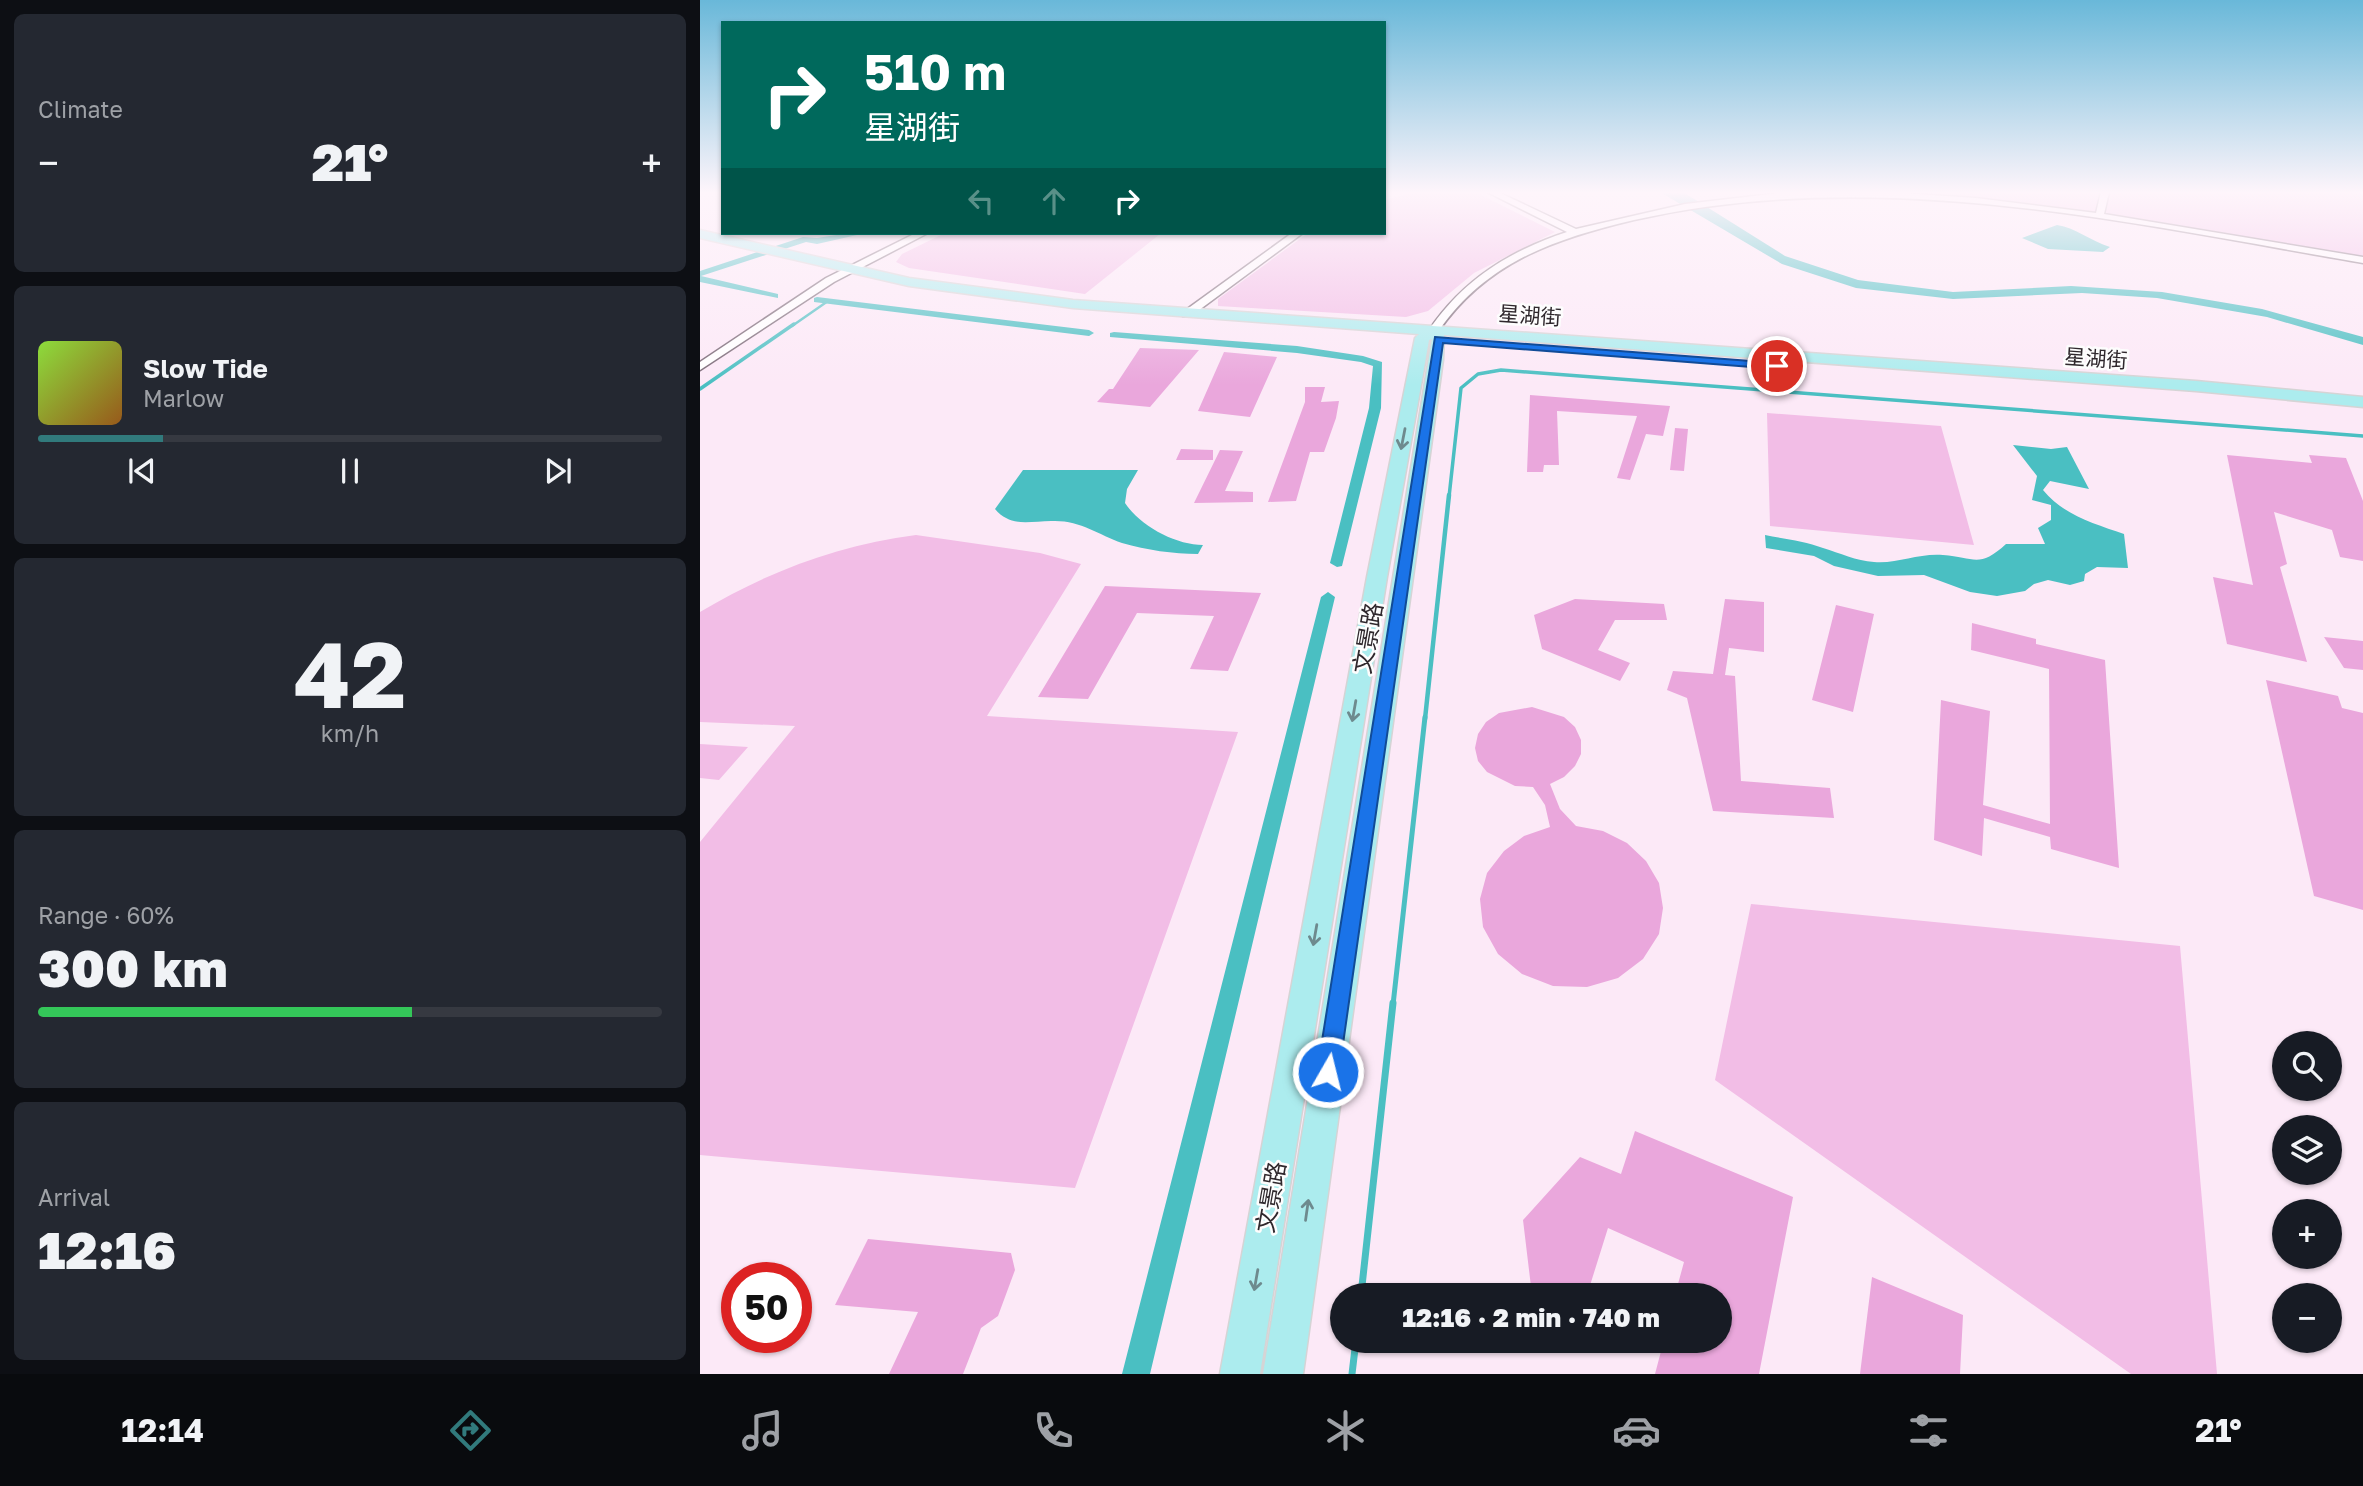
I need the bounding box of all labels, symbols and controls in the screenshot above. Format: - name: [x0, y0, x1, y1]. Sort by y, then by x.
- text: 510 m: [864, 42, 1006, 101]
- icon: right: [749, 49, 840, 140]
- text: Climate: [38, 95, 123, 123]
- text: 星湖街: [864, 108, 960, 146]
- text: 21°: [312, 130, 388, 192]
- text: −: [38, 140, 59, 185]
- text: +: [641, 140, 662, 185]
- icon: left: [962, 182, 1000, 220]
- icon: ahead: [1035, 182, 1073, 220]
- icon: right: [1108, 182, 1146, 220]
- street label: 星湖街: [1498, 300, 1562, 330]
- pin: [1747, 336, 1807, 396]
- street label: 星湖街: [2064, 343, 2128, 373]
- icon: arrive: [1758, 347, 1796, 385]
- text: Slow Tide: [143, 353, 268, 384]
- text: Marlow: [143, 384, 224, 412]
- one-way arrow: [1396, 427, 1410, 450]
- icon: previous: [123, 452, 161, 490]
- icon: pause: [331, 452, 369, 490]
- icon: next: [539, 452, 577, 490]
- street label: 文景路: [1346, 600, 1388, 676]
- text: 42: [294, 619, 406, 728]
- one-way arrow: [1347, 699, 1360, 722]
- text: km/h: [321, 719, 379, 747]
- text: Range · 60%: [38, 901, 174, 929]
- one-way arrow: [1308, 923, 1321, 946]
- text: 300 km: [38, 936, 228, 998]
- map controls: [2272, 1031, 2342, 1353]
- button: search: [2272, 1031, 2342, 1101]
- position arrow: [1291, 1035, 1365, 1109]
- button: layers: [2272, 1115, 2342, 1185]
- street label: 文景路: [1249, 1159, 1291, 1235]
- text: Arrival: [38, 1183, 110, 1211]
- one-way arrow: [1301, 1199, 1314, 1221]
- button: +: [2272, 1199, 2342, 1269]
- text: 12:16: [38, 1218, 176, 1280]
- speed limit sign: 50: [721, 1262, 812, 1353]
- one-way arrow: [1249, 1268, 1262, 1291]
- button: −: [2272, 1283, 2342, 1353]
- text: 12:16 · 2 min · 740 m: [1402, 1302, 1660, 1333]
- icon: directions: [446, 1406, 495, 1455]
- icon: music: [738, 1406, 787, 1455]
- icon: phone: [1029, 1406, 1078, 1455]
- icon: climate: [1321, 1406, 1370, 1455]
- icon: car: [1612, 1406, 1661, 1455]
- icon: filters: [1904, 1406, 1953, 1455]
- text: 12:14: [121, 1411, 204, 1449]
- text: 21°: [2195, 1411, 2242, 1449]

